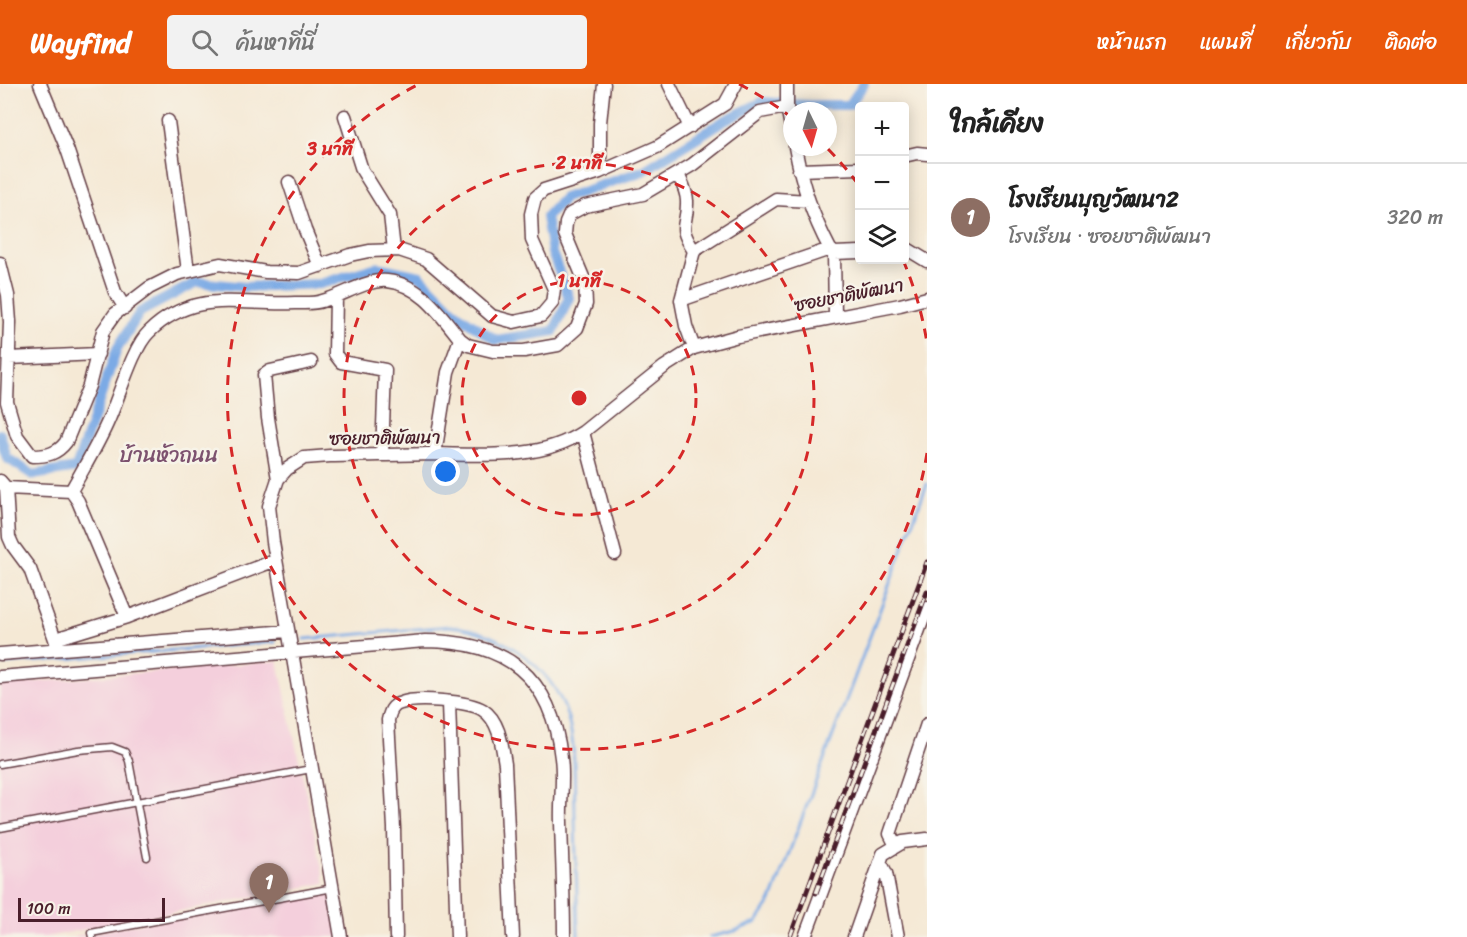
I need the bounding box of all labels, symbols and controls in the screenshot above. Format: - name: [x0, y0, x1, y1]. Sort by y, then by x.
- search box: [167, 15, 587, 69]
- text: Wayfind: [30, 18, 131, 67]
- text: ค้นหาที่นี่: [236, 23, 315, 62]
- text: หน้าแรก: [1097, 23, 1167, 61]
- text: แผนที่: [1200, 23, 1252, 61]
- text: เกี่ยวกับ: [1285, 23, 1352, 61]
- text: ติดต่อ: [1385, 23, 1437, 61]
- icon: search: [188, 26, 221, 59]
- text: ใกล้เคียง: [951, 100, 1043, 146]
- north arrow: [783, 102, 837, 156]
- map controls: [855, 102, 909, 264]
- button: +: [855, 102, 909, 156]
- text: 3 นาที: [306, 133, 356, 165]
- text: 2 นาที: [555, 147, 605, 179]
- button: −: [855, 156, 909, 210]
- text: โรงเรียนบุญวัฒนา2: [1008, 180, 1179, 219]
- text: 1: [966, 200, 975, 235]
- text: 320 m: [1387, 200, 1443, 235]
- button: layers: [855, 210, 909, 264]
- text: โรงเรียน · ซอยชาติพัฒนา: [1008, 219, 1211, 254]
- text: 1 นาที: [557, 265, 604, 297]
- street label: ซอยชาติพัฒนา: [791, 269, 907, 321]
- centre of rings: [569, 388, 589, 408]
- street label: ซอยชาติพัฒนา: [329, 421, 441, 455]
- district label: บ้านหัวถนน: [120, 436, 218, 474]
- your location: [431, 457, 460, 486]
- pin: 1: [250, 864, 288, 913]
- text: 100 m: [27, 894, 71, 923]
- scale bar: [18, 895, 165, 922]

